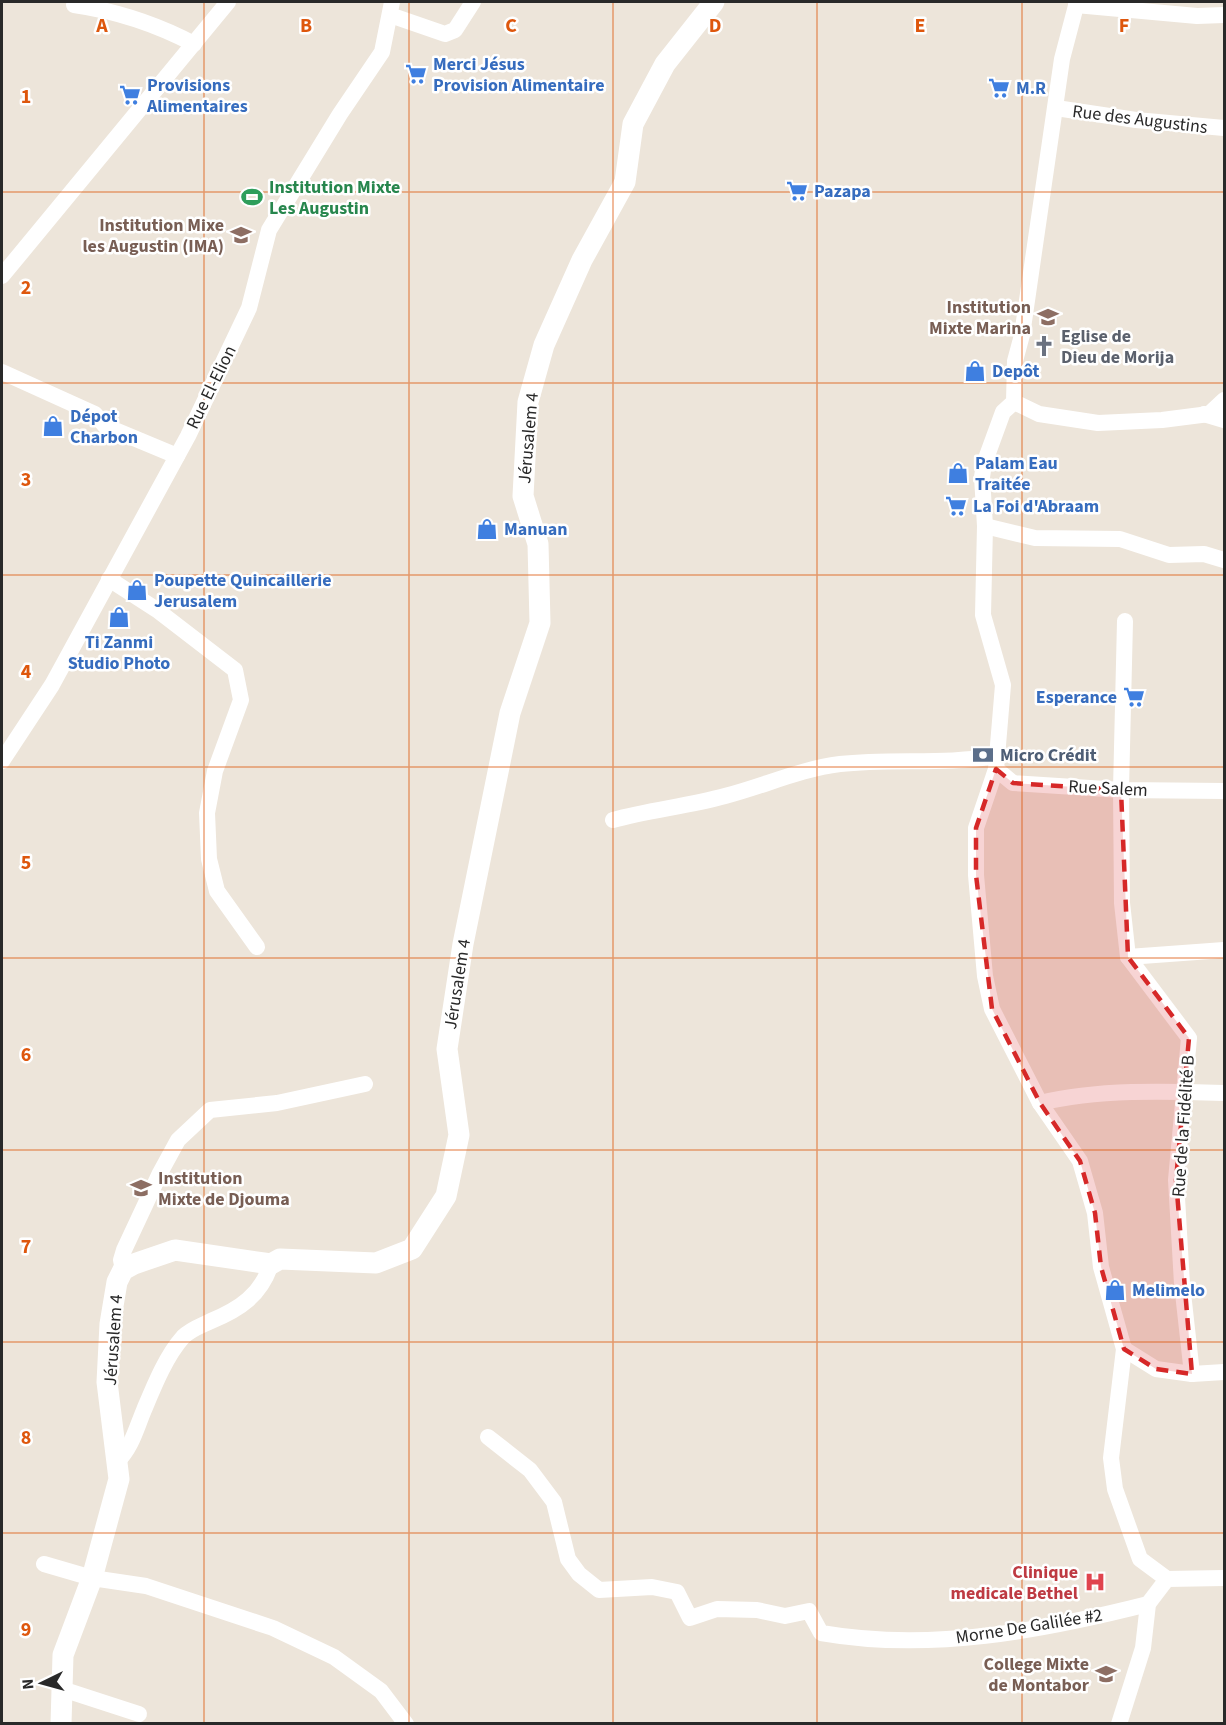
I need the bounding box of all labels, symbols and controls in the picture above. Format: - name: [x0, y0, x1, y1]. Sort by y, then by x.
- text: A: [95, 12, 108, 40]
- text: B: [300, 12, 312, 40]
- text: C: [505, 12, 517, 40]
- text: D: [709, 12, 721, 40]
- text: E: [915, 12, 925, 40]
- text: F: [1119, 12, 1129, 40]
- place label: Merci Jésus Provision Alimentaire: [433, 52, 605, 98]
- supermarket icon: Merci Jésus Provision Alimentaire: [404, 62, 428, 86]
- place label: Provisions Alimentaires: [146, 73, 248, 119]
- supermarket icon: M.R: [987, 76, 1011, 100]
- place label: M.R: [1016, 76, 1046, 101]
- text: 1: [21, 83, 31, 111]
- supermarket icon: Provisions Alimentaires: [118, 83, 142, 107]
- street label: Rue des Augustins: [1071, 99, 1209, 140]
- place label: Institution Mixte Les Augustin: [269, 175, 400, 221]
- supermarket icon: Pazapa: [785, 179, 809, 203]
- place label: Pazapa: [814, 179, 871, 204]
- sports icon: Institution Mixte Les Augustin: [240, 185, 264, 209]
- place label: Institution Mixe les Augustin (IMA): [82, 213, 224, 259]
- school or university icon: Institution Mixe les Augustin (IMA): [229, 223, 253, 247]
- text: 2: [21, 274, 31, 302]
- place label: Institution Mixte Marina: [929, 295, 1031, 341]
- school or university icon: Institution Mixte Marina: [1036, 305, 1060, 329]
- place label: Eglise de Dieu de Morija: [1061, 324, 1174, 370]
- church icon: Eglise de Dieu de Morija: [1032, 334, 1056, 358]
- street label: Rue El-Elion: [180, 341, 242, 433]
- shop icon: Depôt: [963, 359, 987, 383]
- place label: Depôt: [992, 359, 1040, 384]
- street label: Jérusalem 4: [512, 391, 545, 485]
- place label: Dépot Charbon: [70, 404, 138, 450]
- shop icon: Dépot Charbon: [41, 414, 65, 438]
- place label: Palam Eau Traitée: [975, 451, 1058, 497]
- shop icon: Palam Eau Traitée: [946, 461, 970, 485]
- text: 3: [21, 466, 31, 494]
- supermarket icon: La Foi d'Abraam: [944, 494, 968, 518]
- place label: La Foi d'Abraam: [973, 494, 1099, 519]
- shop icon: Manuan: [475, 517, 499, 541]
- place label: Manuan: [504, 517, 568, 542]
- place label: Poupette Quincaillerie Jerusalem: [154, 568, 332, 614]
- shop icon: Poupette Quincaillerie Jerusalem: [125, 578, 149, 602]
- shop icon: Ti Zanmi Studio Photo: [107, 605, 131, 629]
- place label: Ti Zanmi Studio Photo: [68, 630, 170, 676]
- text: 4: [21, 658, 32, 686]
- place label: Esperance: [1036, 685, 1117, 710]
- supermarket icon: Esperance: [1122, 685, 1146, 709]
- bank icon: Micro Crédit: [971, 743, 995, 767]
- place label: Micro Crédit: [1000, 743, 1097, 768]
- street label: Rue Salem: [1068, 774, 1148, 803]
- text: 5: [21, 849, 31, 877]
- street label: Jérusalem 4: [438, 937, 477, 1031]
- text: 6: [21, 1041, 31, 1069]
- street label: Rue de la Fidélité B: [1166, 1054, 1201, 1198]
- place label: Institution Mixte de Djouma: [158, 1166, 290, 1212]
- school or university icon: Institution Mixte de Djouma: [129, 1176, 153, 1200]
- text: 7: [21, 1233, 31, 1261]
- shop icon: Melimelo: [1103, 1278, 1127, 1302]
- place label: Melimelo: [1132, 1278, 1205, 1303]
- street label: Jérusalem 4: [98, 1294, 129, 1386]
- text: 8: [21, 1424, 31, 1452]
- place label: Clinique medicale Bethel: [950, 1560, 1078, 1606]
- hospital icon: Clinique medicale Bethel: [1083, 1570, 1107, 1594]
- street label: Morne De Galilée #2: [954, 1603, 1104, 1650]
- text: 9: [21, 1616, 31, 1644]
- place label: College Mixte de Montabor: [984, 1652, 1090, 1698]
- north arrow: [12, 1653, 72, 1713]
- school or university icon: College Mixte de Montabor: [1094, 1662, 1118, 1686]
- text: N: [17, 1678, 39, 1690]

